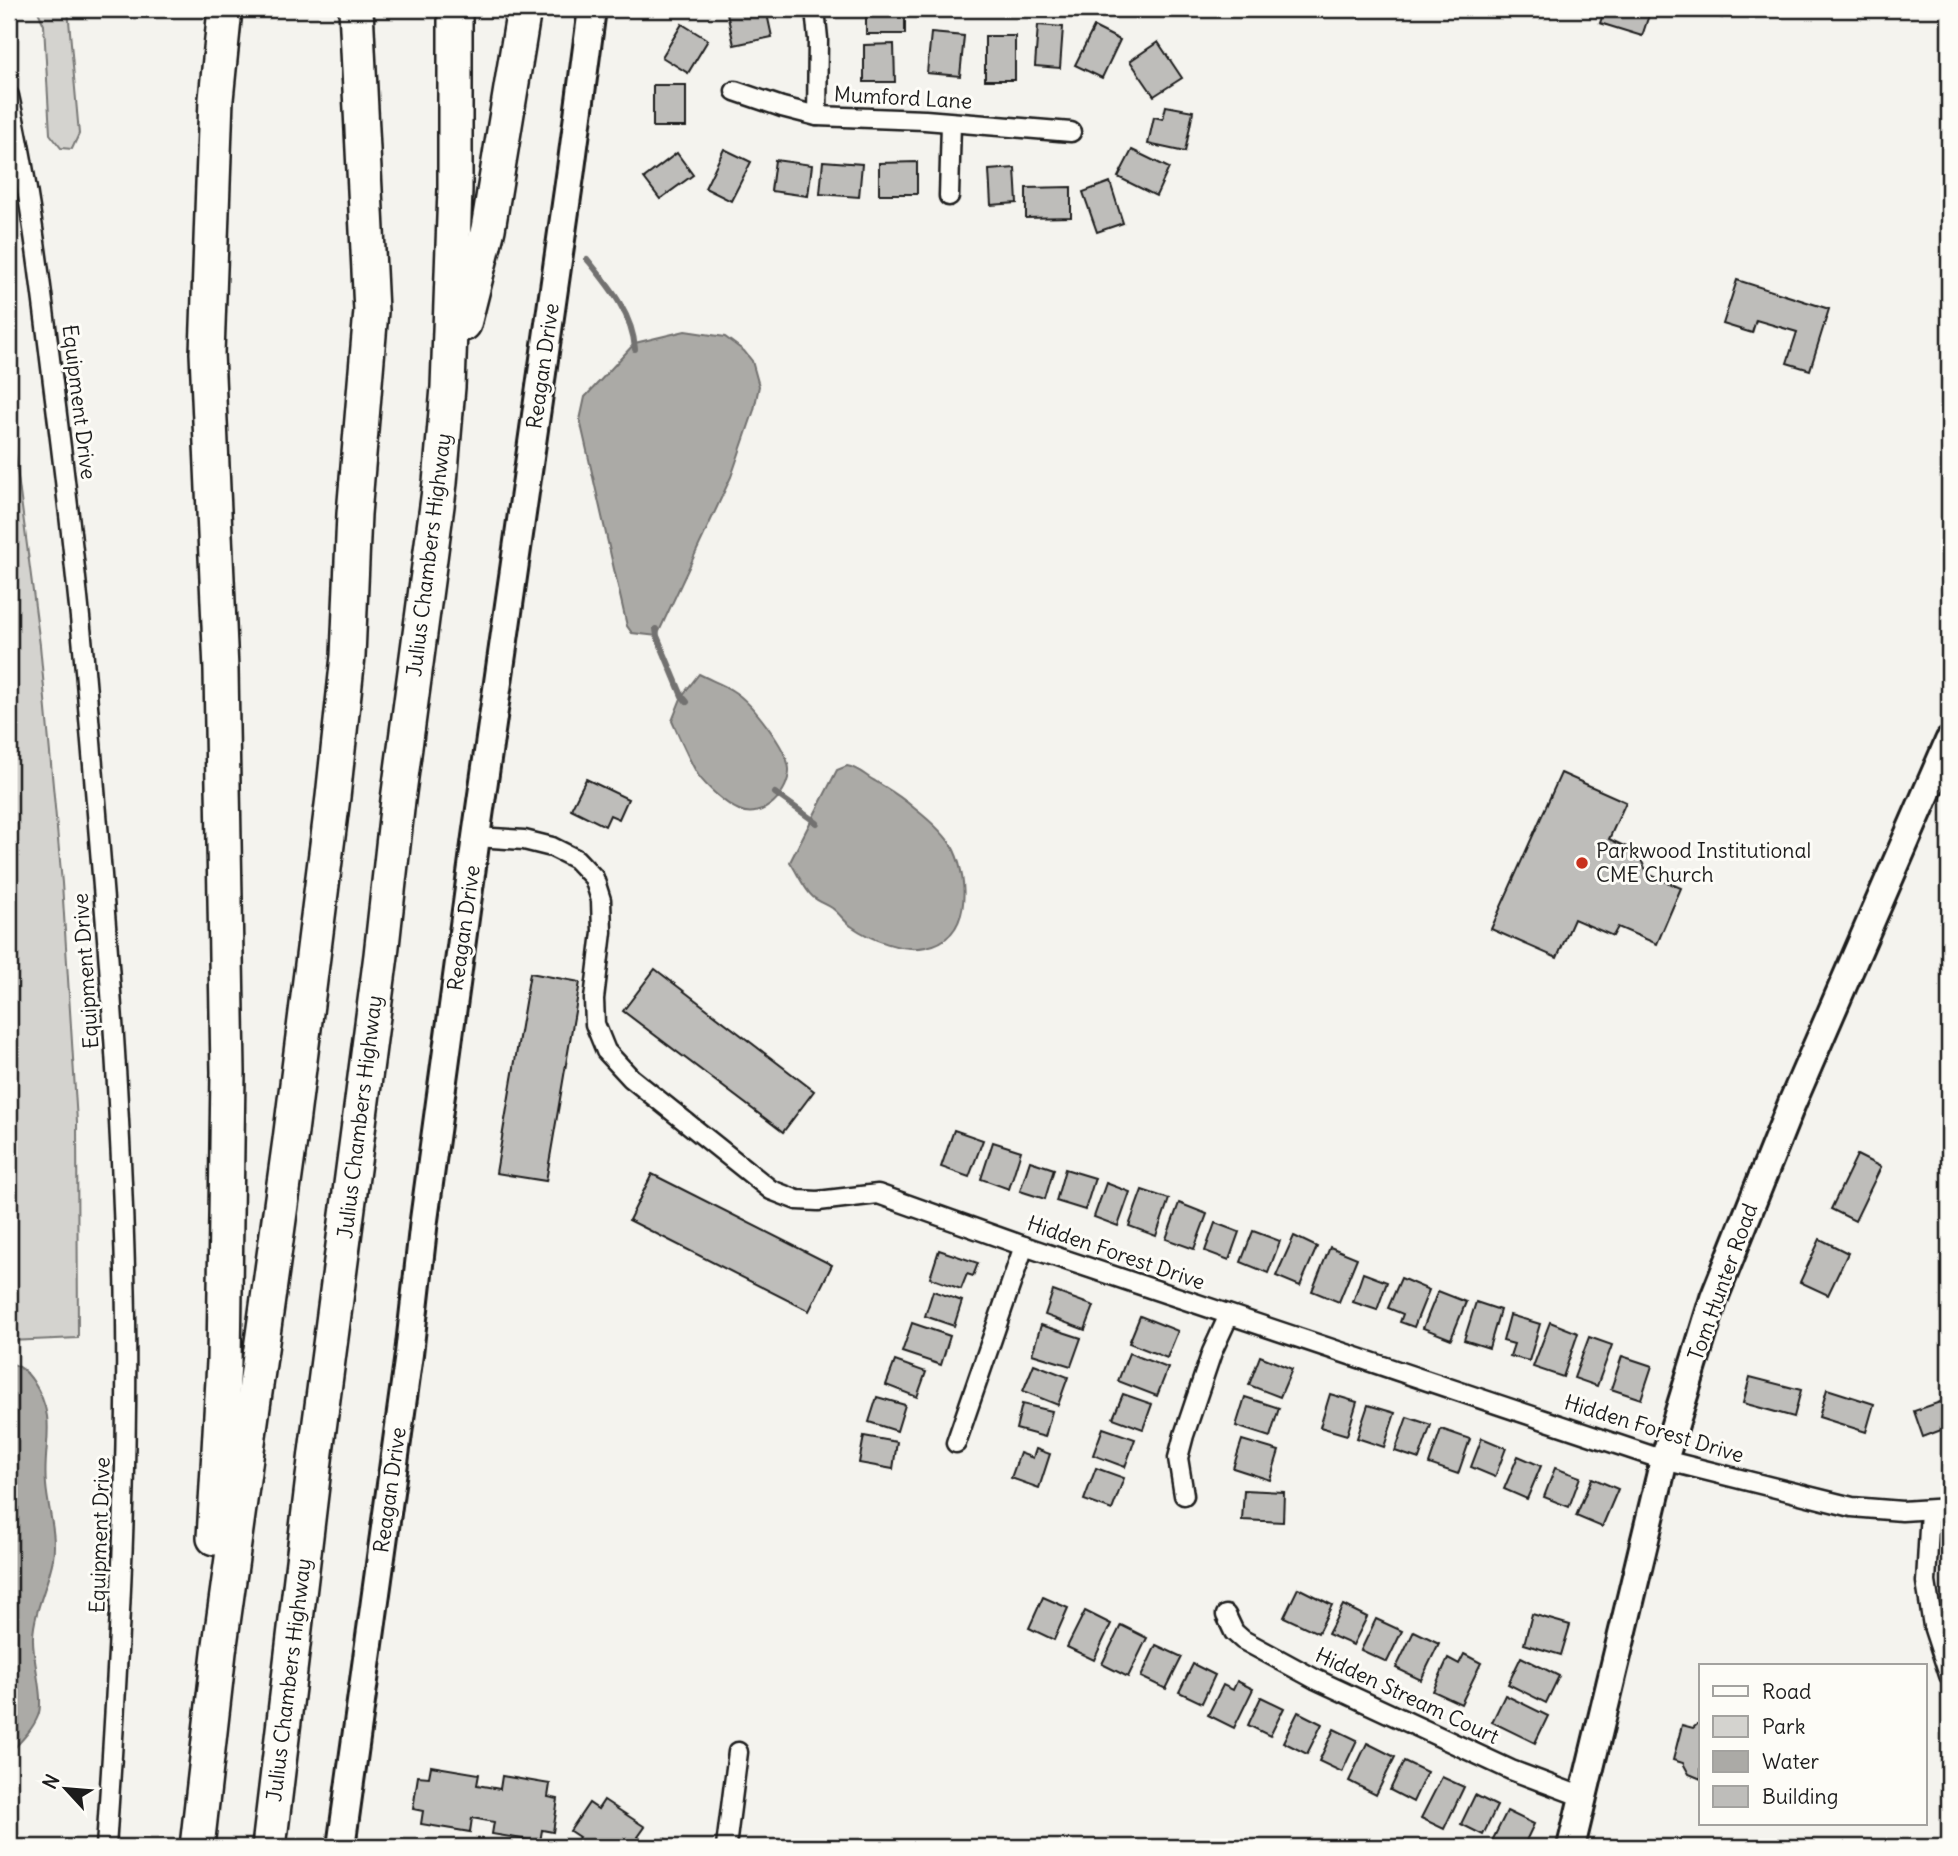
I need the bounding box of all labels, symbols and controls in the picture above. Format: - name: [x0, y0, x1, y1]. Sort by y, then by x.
- street label: Mumford Lane: [833, 80, 973, 115]
- street label: Reagan Drive: [520, 301, 565, 431]
- street label: Equipment Drive: [57, 323, 102, 481]
- street label: Julius Chambers Highway: [400, 432, 457, 678]
- place label: Parkwood Institutional CME Church: [1596, 837, 1811, 888]
- marker: Parkwood Institutional CME Church: [1574, 855, 1590, 871]
- street label: Reagan Drive: [441, 863, 486, 993]
- street label: Equipment Drive: [67, 892, 104, 1050]
- street label: Julius Chambers Highway: [331, 994, 388, 1240]
- street label: Tom Hunter Road: [1682, 1200, 1763, 1364]
- street label: Hidden Forest Drive: [1024, 1209, 1209, 1296]
- street label: Hidden Forest Drive: [1561, 1388, 1747, 1469]
- street label: Reagan Drive: [367, 1425, 412, 1555]
- street label: Equipment Drive: [83, 1457, 116, 1613]
- street label: Julius Chambers Highway: [260, 1557, 317, 1803]
- street label: Hidden Stream Court: [1311, 1641, 1503, 1750]
- legend: [1699, 1664, 1926, 1825]
- text: Road: [1762, 1678, 1811, 1705]
- text: Park: [1762, 1713, 1805, 1740]
- text: Water: [1762, 1748, 1820, 1775]
- north arrow: [32, 1755, 102, 1825]
- text: N: [37, 1770, 64, 1793]
- text: Building: [1762, 1783, 1838, 1810]

